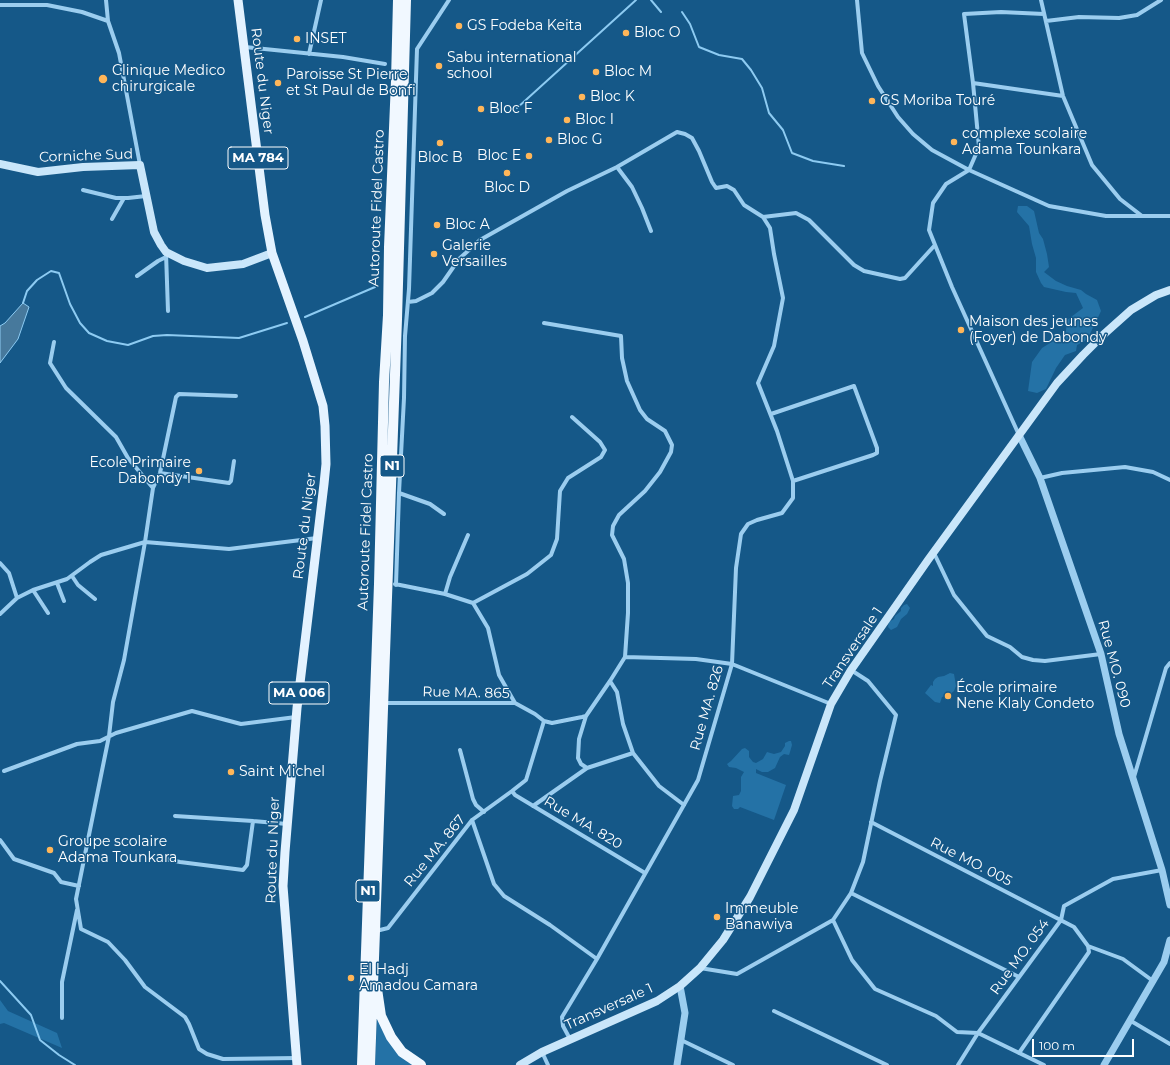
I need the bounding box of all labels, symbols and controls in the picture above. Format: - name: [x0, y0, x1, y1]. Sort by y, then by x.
- place label: GS Fodeba Keita: [467, 18, 582, 34]
- marker: GS Fodeba Keita: [454, 21, 464, 31]
- place label: Bloc O: [634, 25, 680, 41]
- street label: Route du Niger: [247, 27, 277, 135]
- marker: Bloc O: [621, 28, 631, 38]
- place label: INSET: [305, 31, 347, 47]
- marker: INSET: [292, 34, 302, 44]
- place label: Sabu international school: [447, 50, 576, 82]
- marker: Sabu international school: [434, 61, 444, 71]
- place label: Clinique Medico chirurgicale: [112, 63, 225, 96]
- place label: Bloc M: [604, 64, 652, 80]
- place label: Paroisse St Pierre et St Paul de Bonfi: [286, 67, 416, 100]
- marker: Bloc M: [591, 67, 601, 77]
- marker: Clinique Medico chirurgicale: [97, 73, 109, 85]
- marker: Paroisse St Pierre et St Paul de Bonfi: [273, 78, 283, 88]
- place label: Bloc K: [590, 89, 635, 105]
- marker: Bloc K: [577, 92, 587, 102]
- place label: GS Moriba Touré: [880, 93, 995, 109]
- marker: GS Moriba Touré: [867, 96, 877, 106]
- place label: Bloc F: [489, 101, 533, 117]
- marker: Bloc F: [476, 104, 486, 114]
- place label: Bloc I: [575, 112, 614, 128]
- marker: Bloc I: [562, 115, 572, 125]
- place label: complexe scolaire Adama Tounkara: [962, 126, 1087, 158]
- street label: Autoroute Fidel Castro: [366, 129, 388, 287]
- place label: Bloc G: [557, 132, 602, 148]
- marker: Bloc G: [544, 135, 554, 145]
- marker: complexe scolaire Adama Tounkara: [949, 137, 959, 147]
- marker: Bloc B: [435, 138, 445, 148]
- street label: Corniche Sud: [39, 146, 133, 166]
- road number: MA 784: [228, 147, 288, 169]
- place label: Bloc E: [477, 148, 521, 164]
- place label: Bloc B: [417, 150, 463, 166]
- marker: Bloc E: [524, 151, 534, 161]
- marker: Bloc D: [502, 168, 512, 178]
- place label: Bloc D: [484, 180, 530, 196]
- place label: Bloc A: [445, 217, 490, 233]
- marker: Bloc A: [432, 220, 442, 230]
- place label: Galerie Versailles: [442, 238, 507, 270]
- marker: Galerie Versailles: [429, 249, 439, 259]
- place label: Maison des jeunes (Foyer) de Dabondy: [969, 314, 1107, 346]
- marker: Maison des jeunes (Foyer) de Dabondy: [956, 325, 966, 335]
- street label: Autoroute Fidel Castro: [355, 453, 377, 611]
- place label: Ecole Primaire Dabondy 1: [90, 455, 191, 488]
- road number: N1: [380, 455, 404, 477]
- marker: Ecole Primaire Dabondy 1: [194, 466, 204, 476]
- street label: Route du Niger: [290, 472, 320, 580]
- street label: Transversale 1: [820, 604, 886, 692]
- street label: Rue MO. 090: [1094, 618, 1134, 710]
- street label: Rue MA. 826: [687, 664, 727, 752]
- place label: École primaire Nene Klaly Condeto: [956, 680, 1094, 712]
- road number: MA 006: [269, 682, 329, 704]
- street label: Rue MA. 865: [422, 684, 510, 702]
- marker: École primaire Nene Klaly Condeto: [943, 691, 953, 701]
- place label: Saint Michel: [239, 764, 325, 780]
- marker: Saint Michel: [226, 767, 236, 777]
- street label: Rue MA. 820: [541, 793, 625, 853]
- street label: Route du Niger: [263, 796, 283, 904]
- street label: Rue MA. 867: [401, 812, 469, 890]
- place label: Groupe scolaire Adama Tounkara: [58, 834, 177, 866]
- street label: Rue MO. 005: [927, 834, 1015, 890]
- marker: Groupe scolaire Adama Tounkara: [45, 845, 55, 855]
- road number: N1: [356, 880, 380, 902]
- place label: Immeuble Banawiya: [725, 901, 799, 934]
- marker: Immeuble Banawiya: [712, 912, 722, 922]
- street label: Rue MO. 054: [987, 916, 1053, 998]
- place label: El Hadj Amadou Camara: [359, 962, 478, 994]
- marker: El Hadj Amadou Camara: [346, 973, 356, 983]
- street label: Transversale 1: [562, 980, 656, 1034]
- scale bar: [1034, 1031, 1136, 1057]
- text: 100 m: [1039, 1038, 1075, 1053]

